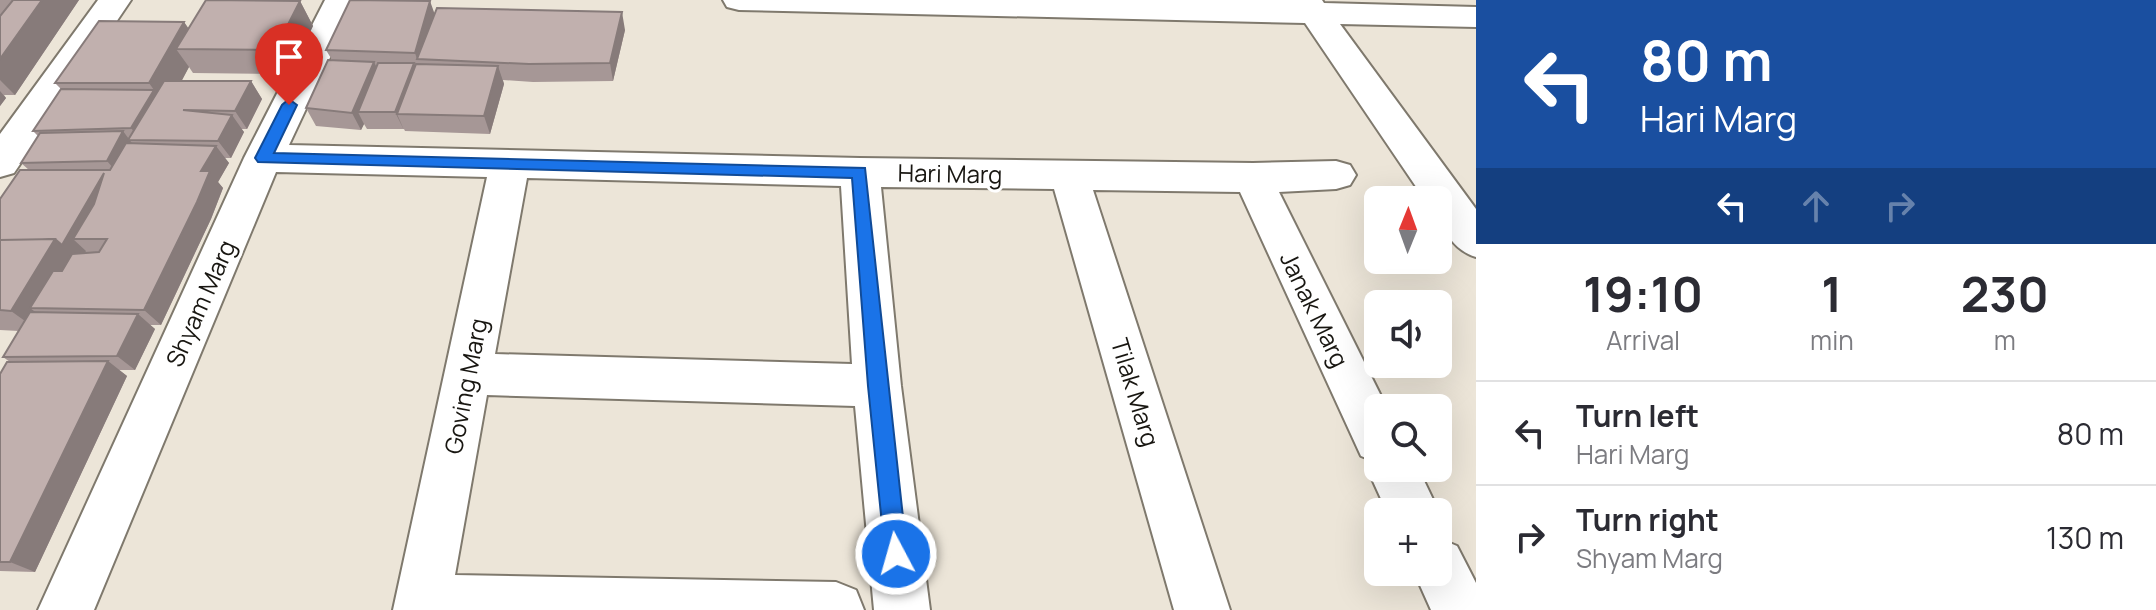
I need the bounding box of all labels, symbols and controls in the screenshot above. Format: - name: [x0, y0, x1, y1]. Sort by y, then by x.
- text: 80 m: [1640, 21, 1773, 98]
- pin: [255, 23, 323, 105]
- icon: left: [1508, 32, 1612, 136]
- icon: arrive: [267, 35, 311, 79]
- text: Hari Marg: [1640, 94, 1797, 143]
- street label: Hari Marg: [897, 156, 1003, 190]
- icon: left: [1710, 184, 1754, 228]
- icon: ahead: [1794, 184, 1838, 228]
- icon: right: [1878, 184, 1922, 228]
- north arrow: [1364, 186, 1452, 274]
- map controls: [1364, 186, 1452, 586]
- street label: Shyam Marg: [157, 234, 243, 372]
- street label: Janak Marg: [1273, 246, 1357, 372]
- text: 19:10: [1583, 261, 1703, 326]
- text: 1: [1821, 261, 1842, 326]
- text: 230: [1961, 261, 2049, 326]
- button: sound: [1364, 290, 1452, 378]
- street label: Goving Marg: [436, 315, 494, 457]
- text: Arrival: [1606, 322, 1680, 358]
- text: min: [1810, 322, 1854, 358]
- text: m: [1994, 322, 2016, 358]
- street label: Tilak Marg: [1104, 334, 1168, 450]
- button: search: [1364, 394, 1452, 482]
- text: Turn left: [1576, 395, 1699, 436]
- icon: left: [1508, 411, 1552, 455]
- text: 80 m: [2057, 413, 2124, 454]
- text: Hari Marg: [1576, 436, 1689, 472]
- button: +: [1364, 498, 1452, 586]
- text: Turn right: [1576, 499, 1719, 540]
- position arrow: [854, 512, 938, 596]
- icon: right: [1508, 515, 1552, 559]
- text: 130 m: [2046, 517, 2124, 558]
- text: Shyam Marg: [1576, 540, 1723, 576]

